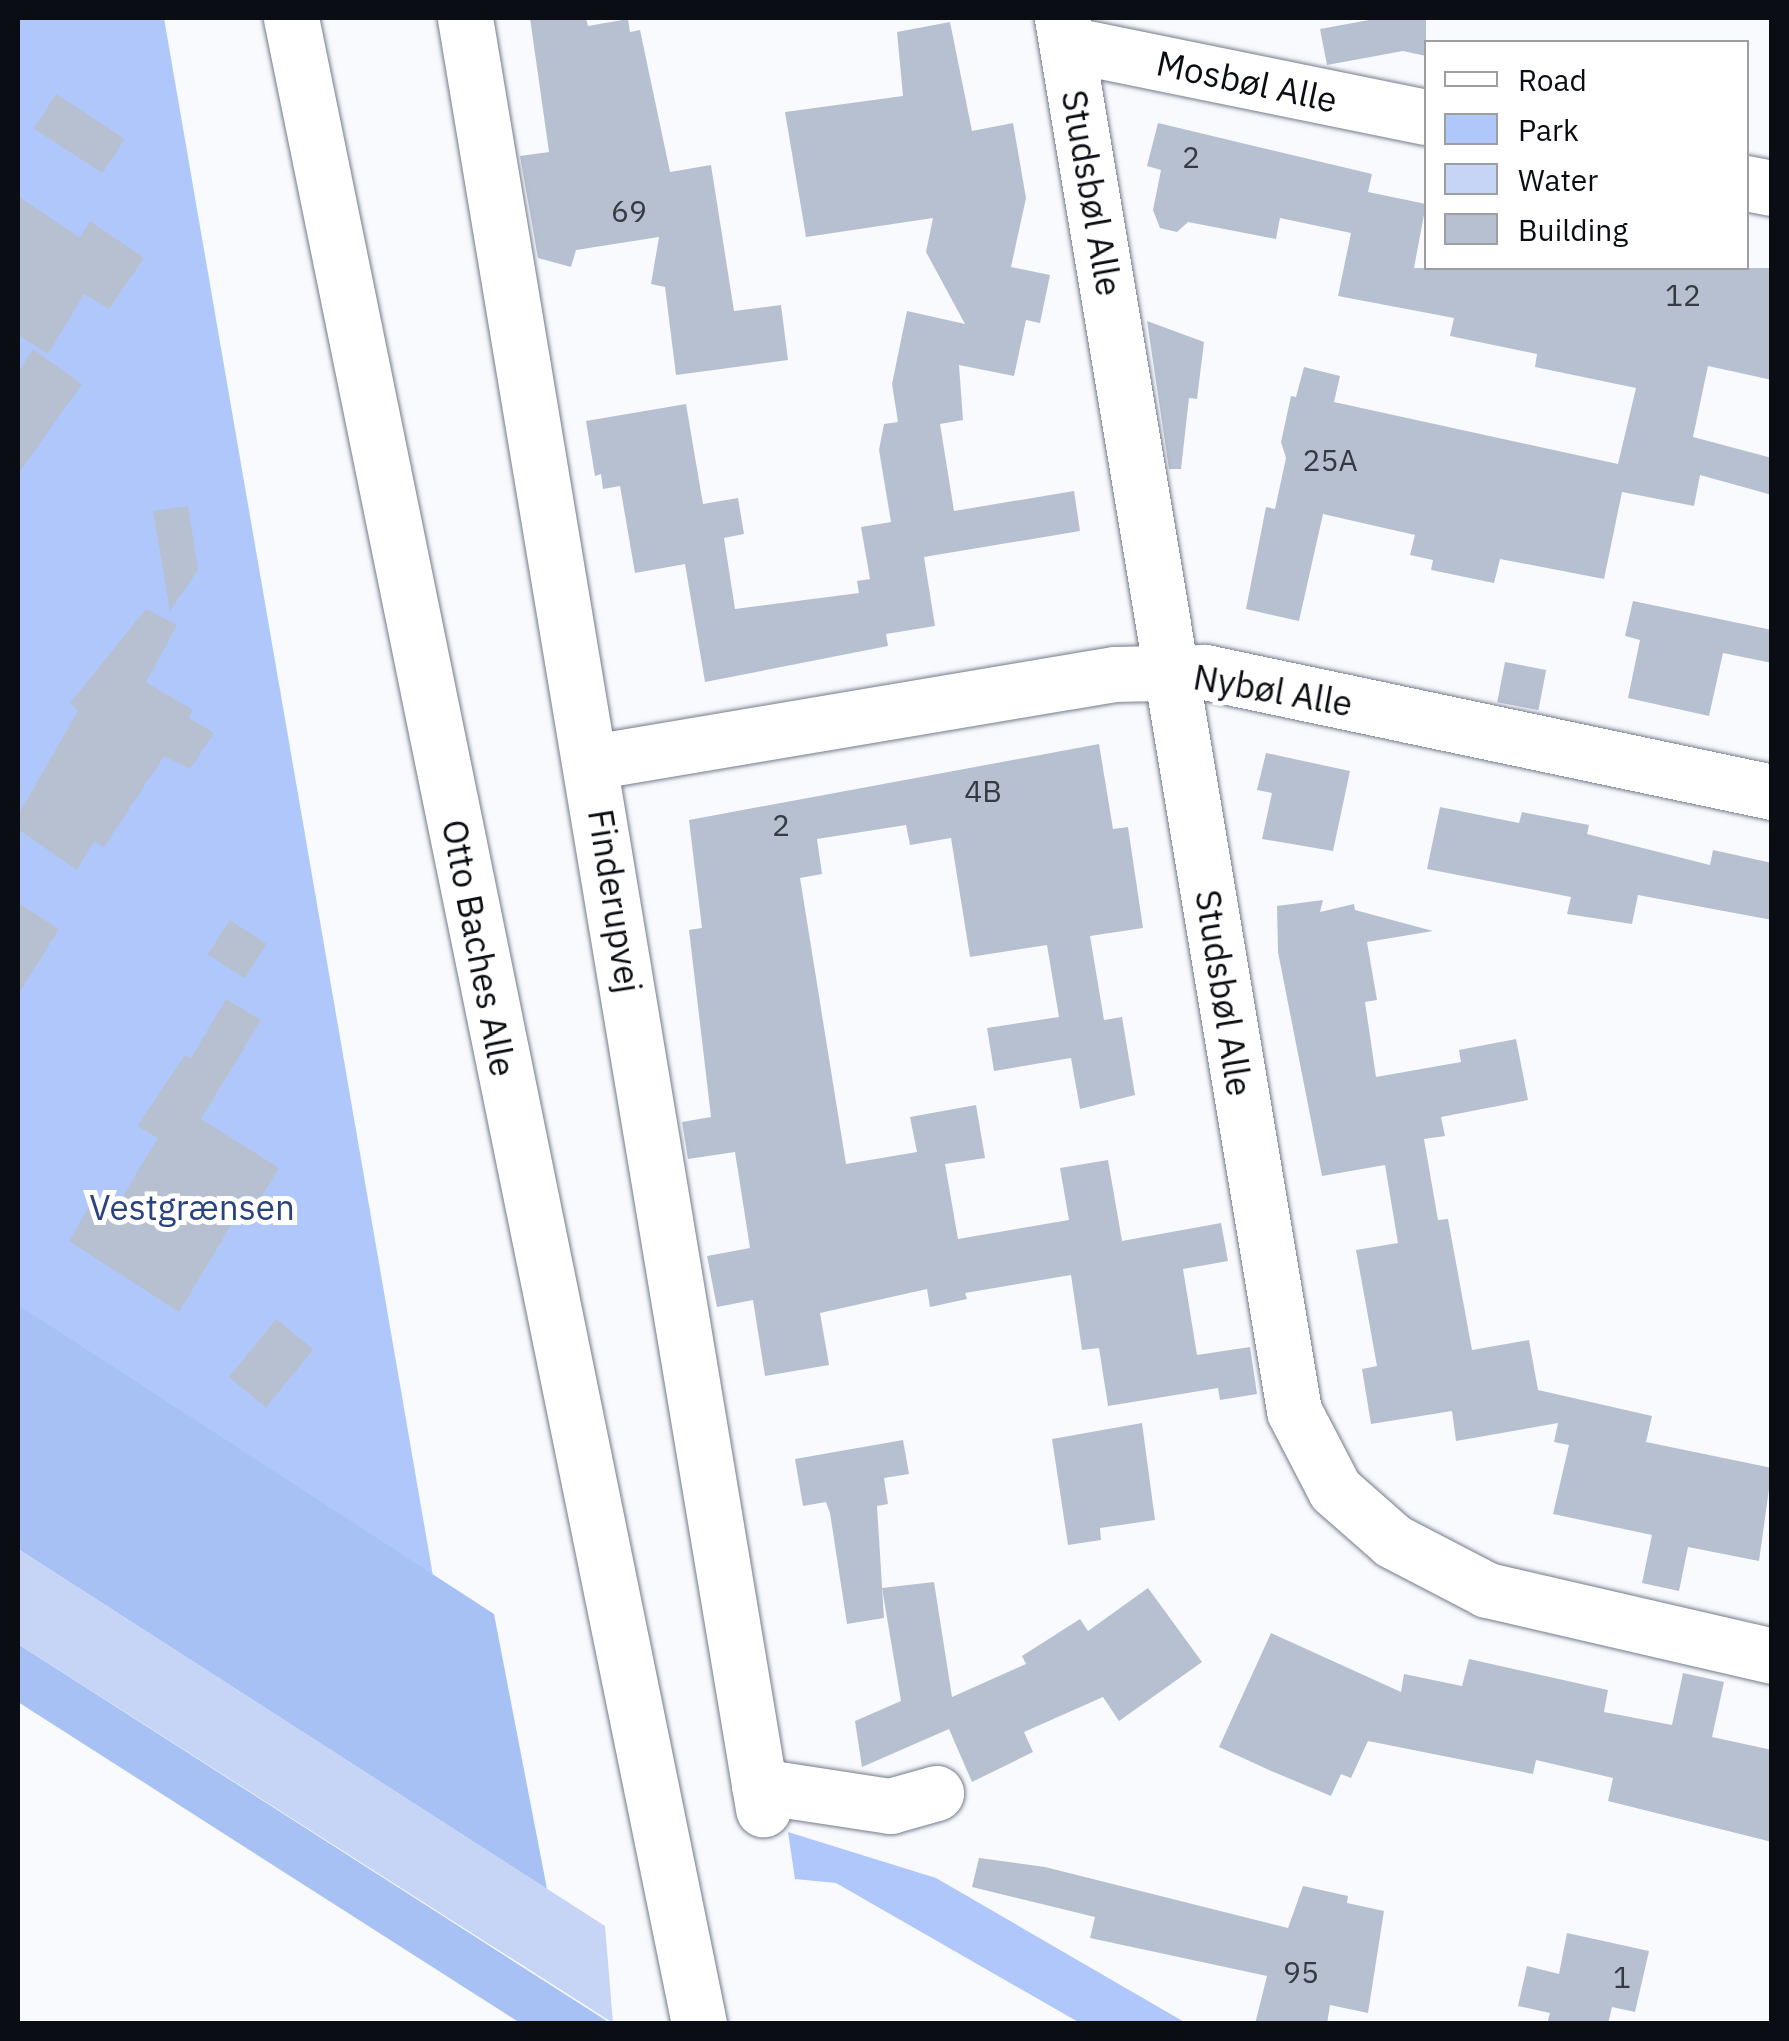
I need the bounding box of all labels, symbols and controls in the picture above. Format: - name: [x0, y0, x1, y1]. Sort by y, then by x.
- legend: [1424, 40, 1749, 270]
- street label: Mosbøl Alle: [1153, 41, 1341, 121]
- text: Road: [1518, 60, 1587, 99]
- street label: Studsbøl Alle: [1053, 87, 1131, 299]
- text: Park: [1518, 110, 1579, 149]
- house number: 2: [1182, 139, 1200, 175]
- text: Water: [1518, 160, 1598, 199]
- house number: 69: [611, 193, 647, 229]
- text: Building: [1518, 210, 1628, 249]
- house number: 12: [1665, 277, 1701, 313]
- house number: 25A: [1302, 442, 1358, 478]
- street label: Nybøl Alle: [1190, 655, 1356, 725]
- house number: 4B: [964, 773, 1002, 809]
- street label: Finderupvej: [580, 806, 650, 996]
- house number: 2: [772, 807, 790, 843]
- street label: Otto Baches Alle: [434, 816, 524, 1080]
- street label: Studsbøl Alle: [1187, 887, 1261, 1099]
- park label: Vestgrænsen: [89, 1186, 295, 1228]
- house number: 95: [1283, 1954, 1319, 1990]
- house number: 1: [1613, 1959, 1631, 1995]

